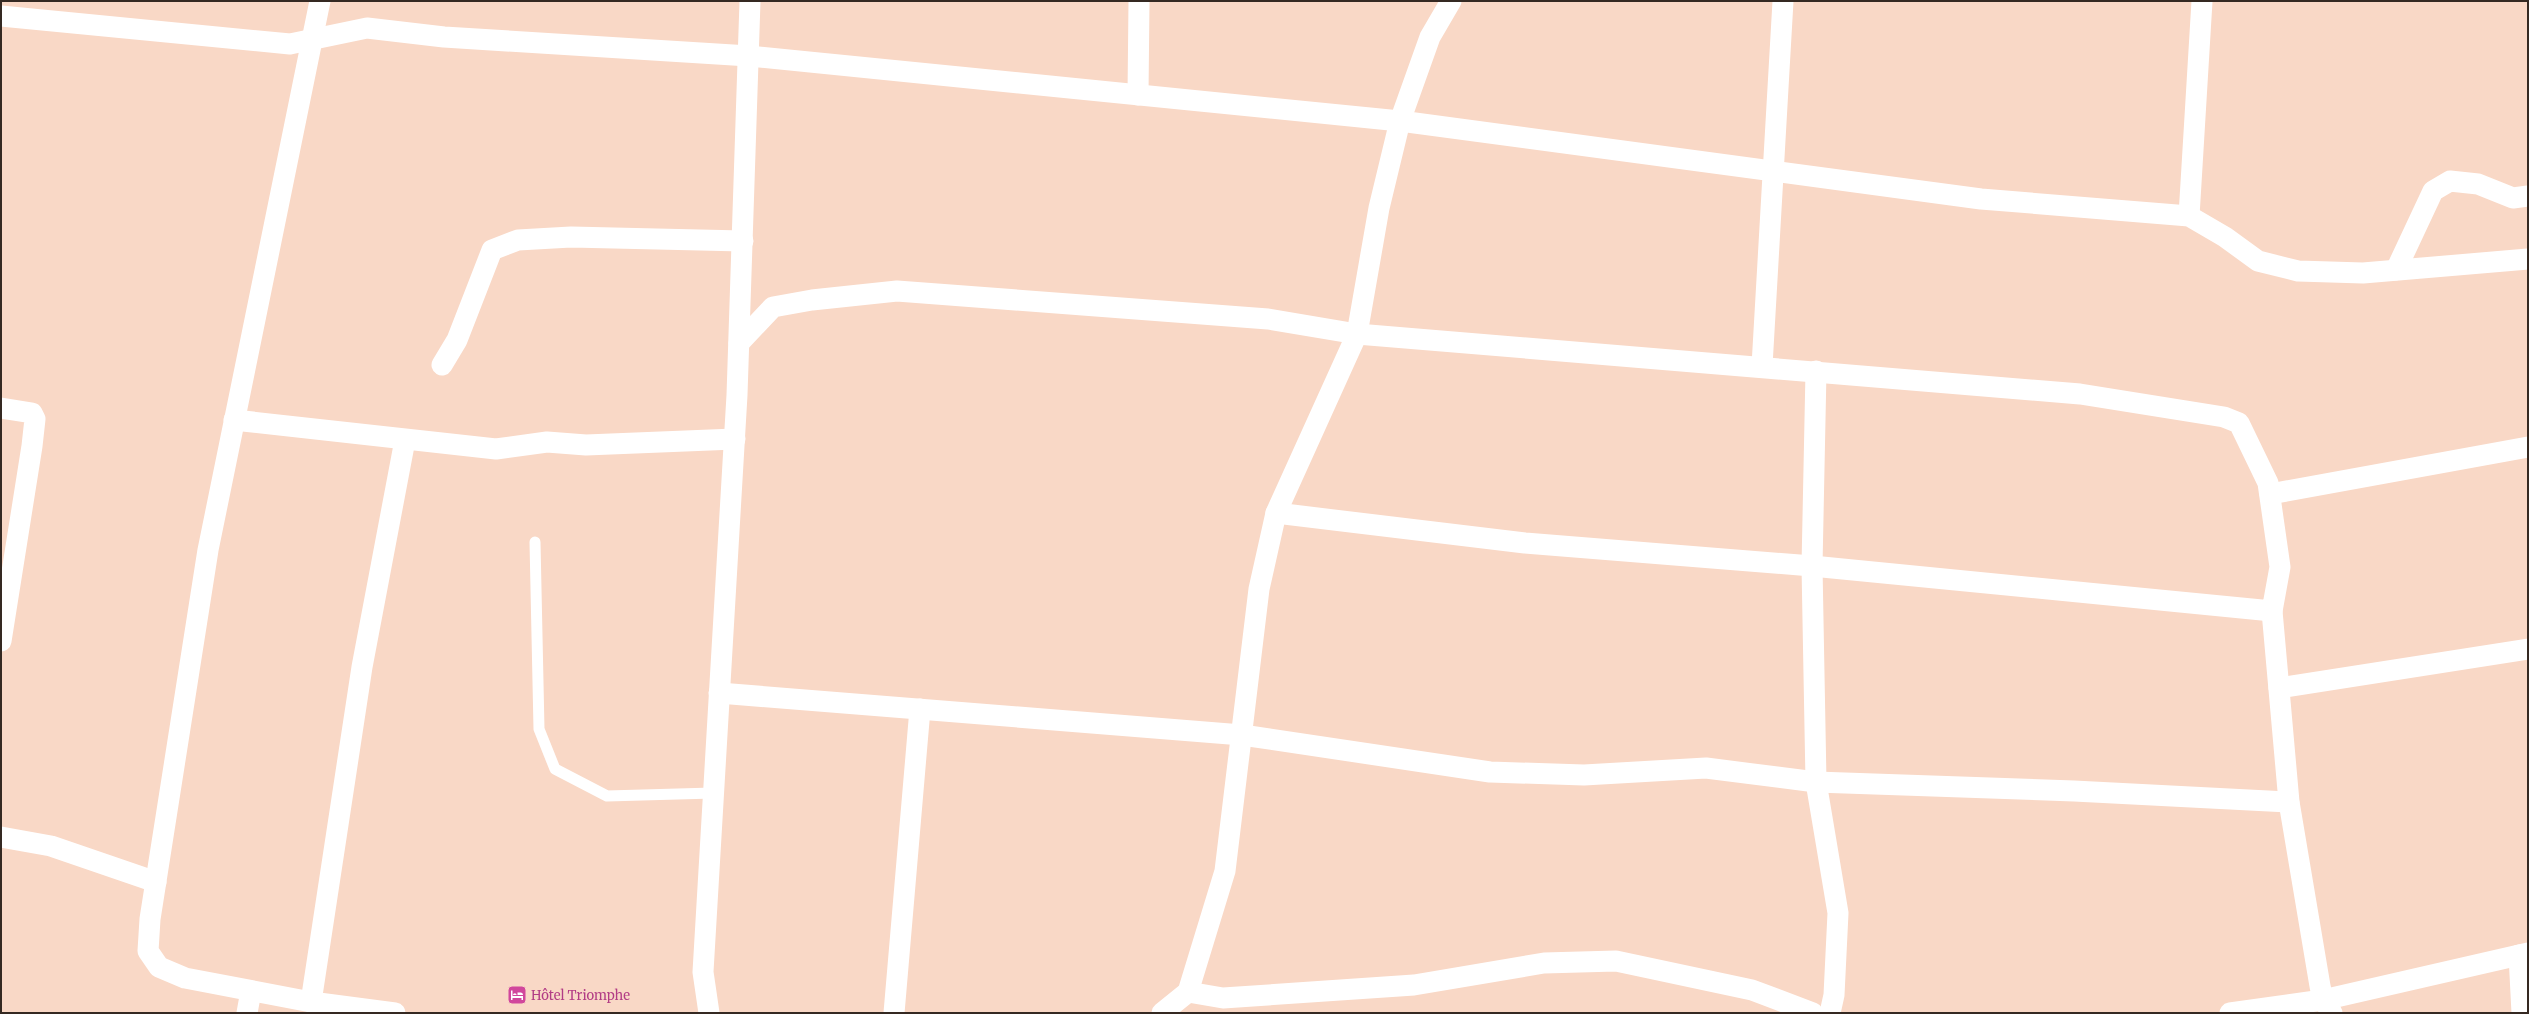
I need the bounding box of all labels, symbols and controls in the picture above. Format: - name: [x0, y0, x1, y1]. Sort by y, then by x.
- hotel icon: Hôtel Triomphe: [506, 984, 528, 1006]
- place label: Hôtel Triomphe: [531, 987, 630, 1004]

